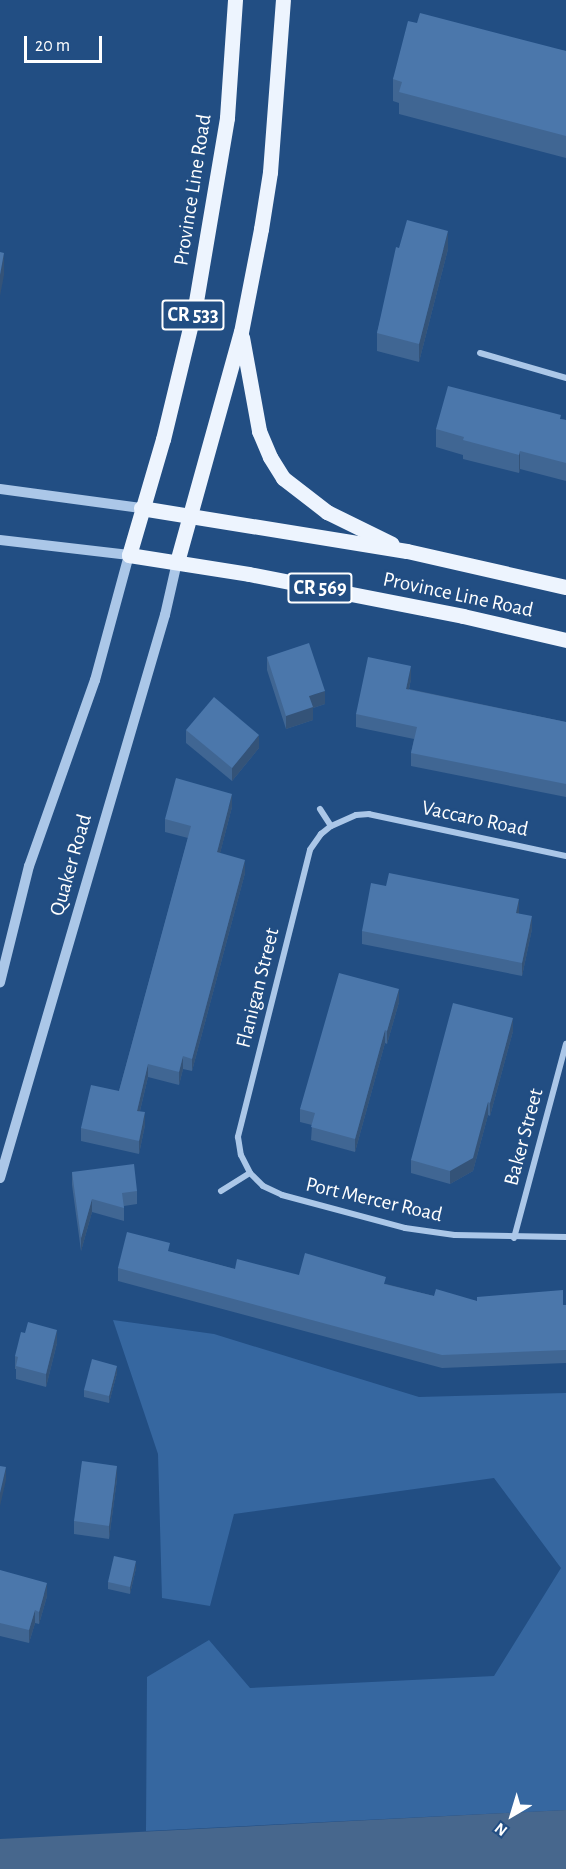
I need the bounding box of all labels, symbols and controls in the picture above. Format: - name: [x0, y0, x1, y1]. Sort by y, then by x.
- scale bar: [27, 24, 105, 62]
- text: 20 m: [35, 37, 70, 55]
- street label: Province Line Road: [169, 112, 217, 268]
- road number: CR 533: [160, 298, 226, 332]
- street label: Province Line Road: [381, 567, 535, 623]
- road number: CR 569: [287, 571, 353, 605]
- street label: Vaccaro Road: [419, 795, 531, 843]
- street label: Quaker Road: [44, 811, 98, 919]
- street label: Flanigan Street: [231, 925, 285, 1051]
- street label: Baker Street: [499, 1086, 549, 1188]
- street label: Port Mercer Road: [303, 1172, 445, 1228]
- north arrow: [482, 1785, 542, 1845]
- text: N: [492, 1819, 510, 1839]

